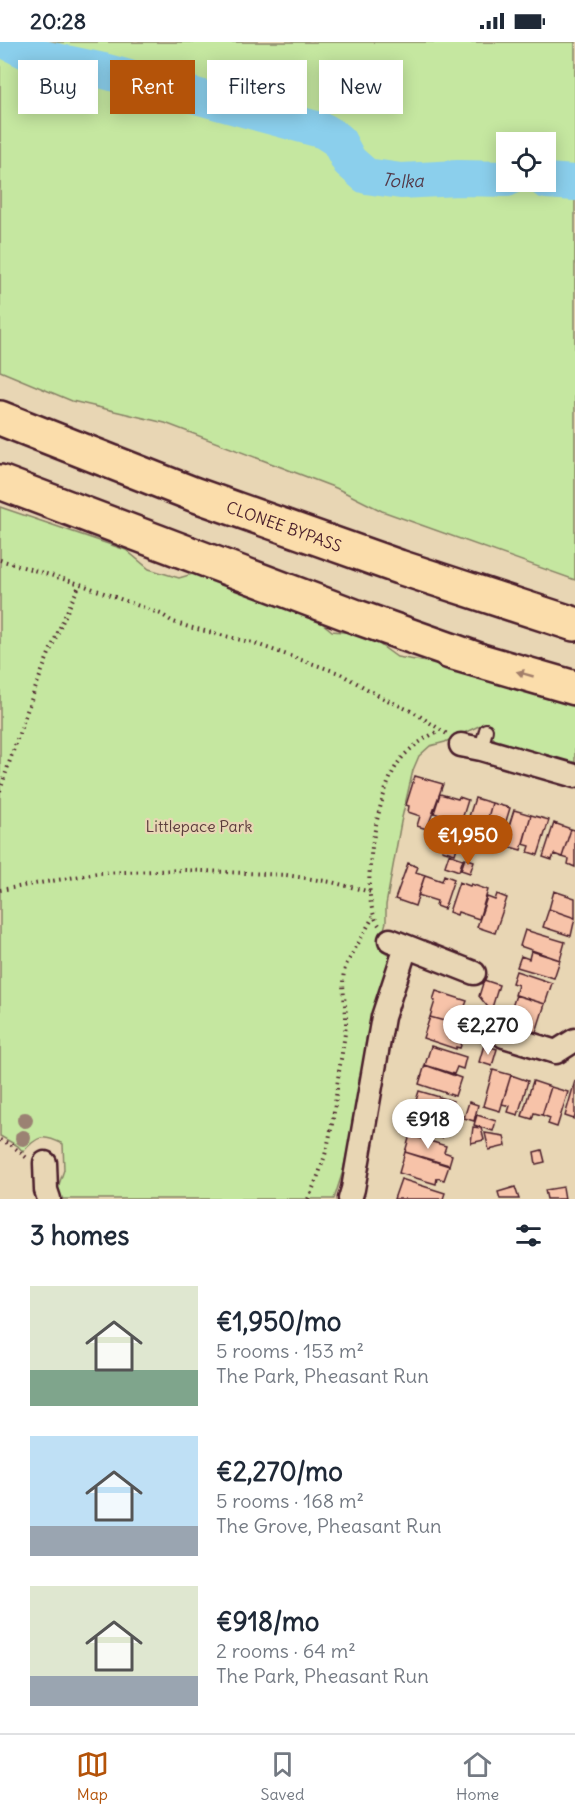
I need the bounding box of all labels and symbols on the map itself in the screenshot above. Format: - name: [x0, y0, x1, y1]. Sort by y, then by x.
- water label: Tolka: [380, 167, 426, 193]
- street label: CLONEE BYPASS: [224, 497, 344, 556]
- one-way arrow: [516, 669, 534, 678]
- pin: €1,950: [419, 815, 517, 866]
- park label: Littlepace Park: [146, 816, 252, 836]
- pin: €2,270: [439, 1005, 537, 1056]
- pin: €918: [392, 1099, 464, 1150]

